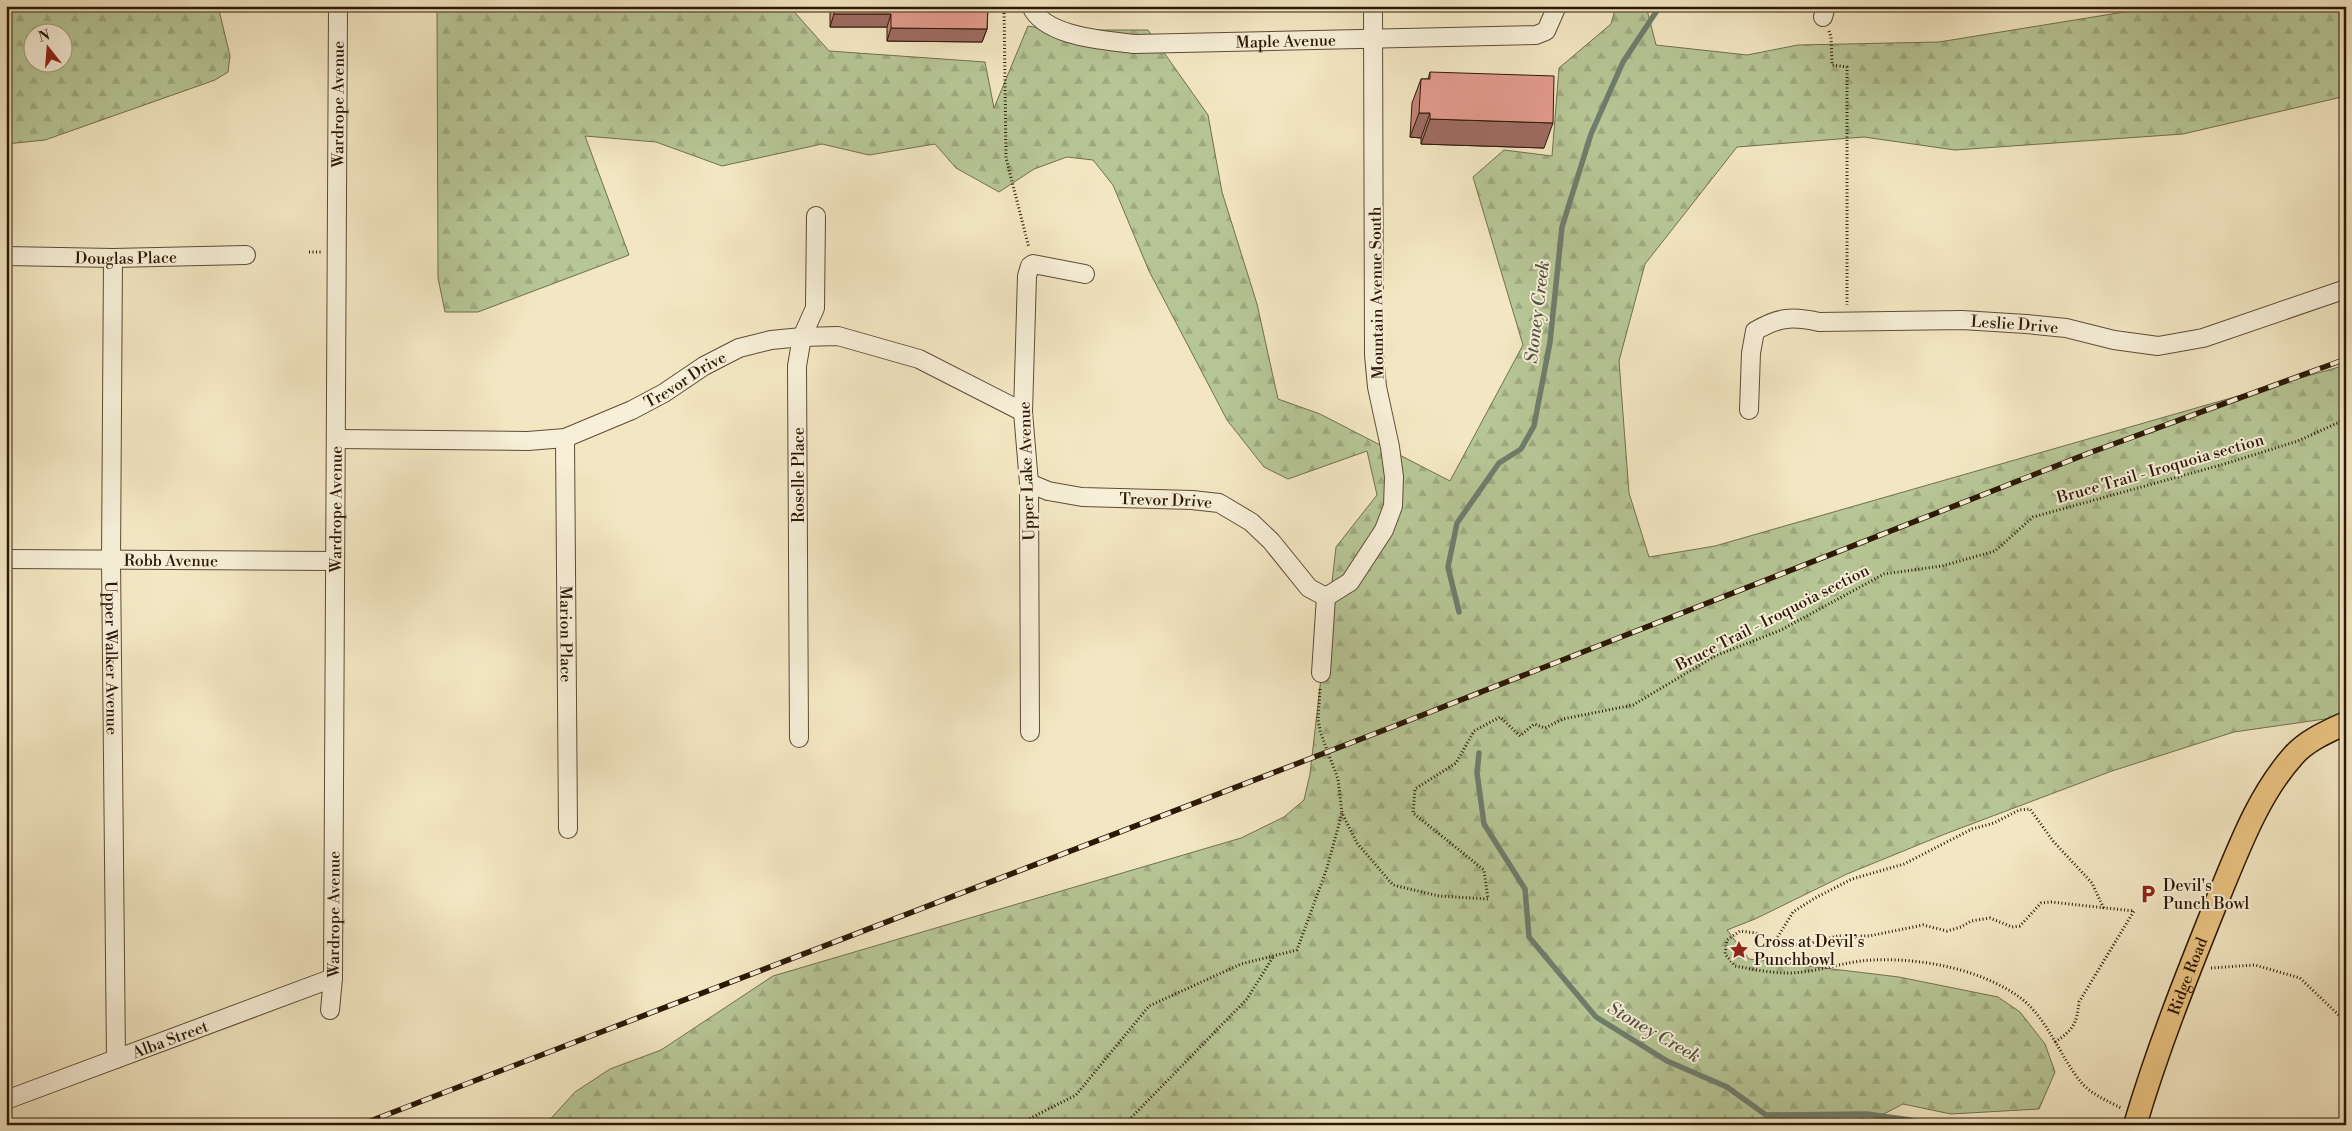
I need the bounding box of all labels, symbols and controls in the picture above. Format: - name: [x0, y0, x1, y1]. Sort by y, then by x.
- north arrow: [22, 22, 72, 72]
- text: N: [37, 26, 52, 47]
- street label: Maple Avenue: [1235, 30, 1336, 53]
- street label: Wardrope Avenue: [328, 41, 349, 169]
- street label: Mountain Avenue South: [1365, 206, 1389, 379]
- street label: Douglas Place: [75, 248, 177, 269]
- water label: Stoney Creek: [1520, 259, 1555, 365]
- street label: Leslie Drive: [1970, 312, 2059, 338]
- street label: Trevor Drive: [641, 347, 730, 413]
- street label: Upper Lake Avenue: [1015, 401, 1039, 541]
- street label: Roselle Place: [789, 427, 809, 523]
- street label: Bruce Trail - Iroquoia section: [2053, 430, 2267, 508]
- street label: Wardrope Avenue: [326, 446, 347, 574]
- street label: Trevor Drive: [1119, 489, 1213, 513]
- street label: Robb Avenue: [124, 551, 218, 571]
- street label: Bruce Trail - Iroquoia section: [1671, 560, 1873, 676]
- street label: Upper Walker Avenue: [100, 581, 122, 735]
- street label: Marion Place: [555, 586, 576, 682]
- street label: Wardrope Avenue: [324, 851, 345, 979]
- place label: Devil's Punch Bowl: [2163, 876, 2249, 914]
- parking icon: Devil's Punch Bowl: [2137, 883, 2159, 905]
- place label: Cross at Devil’s Punchbowl: [1754, 932, 1865, 970]
- street label: Ridge Road: [2164, 934, 2212, 1018]
- place icon: Cross at Devil’s Punchbowl: [1728, 939, 1750, 961]
- water label: Stoney Creek: [1603, 997, 1704, 1068]
- street label: Alba Street: [129, 1016, 211, 1063]

